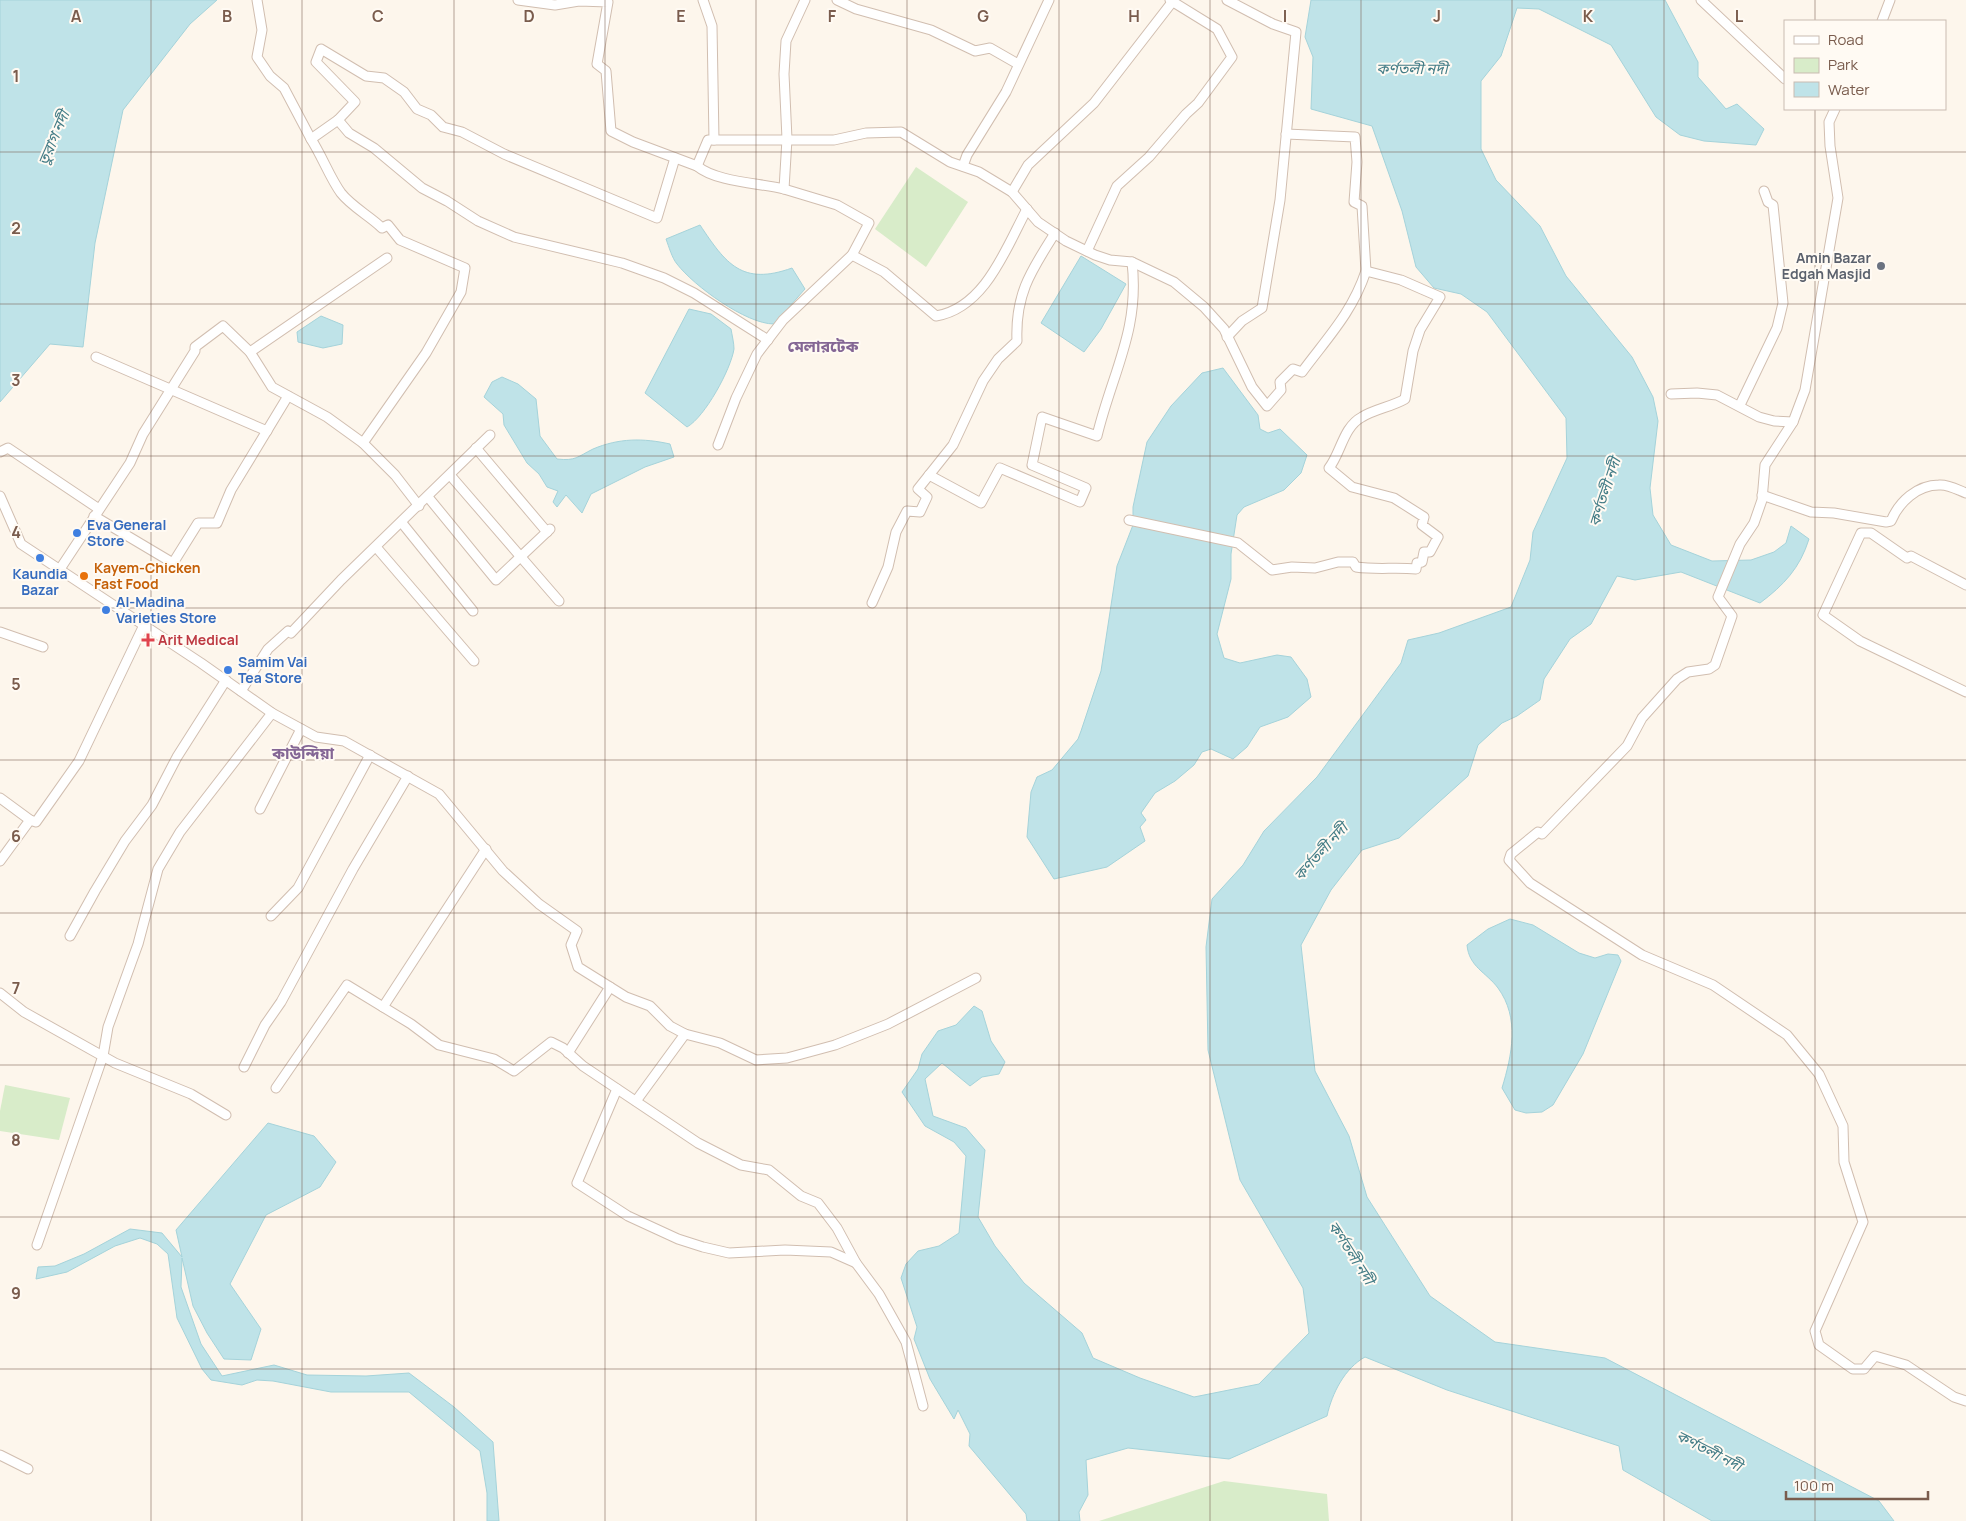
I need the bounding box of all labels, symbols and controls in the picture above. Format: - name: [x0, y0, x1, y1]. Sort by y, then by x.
- text: A: [71, 5, 82, 27]
- text: B: [222, 5, 232, 27]
- text: C: [372, 5, 384, 27]
- text: D: [523, 5, 535, 27]
- text: E: [676, 5, 686, 27]
- text: F: [828, 5, 837, 27]
- text: G: [977, 5, 989, 27]
- text: H: [1128, 5, 1140, 27]
- text: I: [1283, 5, 1287, 27]
- text: J: [1433, 5, 1441, 27]
- text: K: [1583, 5, 1594, 27]
- text: L: [1735, 5, 1744, 27]
- legend: [1784, 20, 1946, 110]
- text: Road: [1828, 29, 1864, 50]
- text: Park: [1828, 54, 1858, 75]
- water label: কর্ণতলী নদী: [1376, 58, 1451, 79]
- text: 1: [12, 65, 20, 87]
- text: Water: [1828, 79, 1870, 100]
- water label: তুরাগ নদী: [33, 104, 76, 168]
- text: 2: [11, 217, 21, 239]
- place label: Amin Bazar Edgah Masjid: [1782, 248, 1871, 283]
- marker: Amin Bazar Edgah Masjid: [1875, 260, 1887, 272]
- district label: মেলারটেক: [788, 335, 859, 357]
- text: 3: [11, 369, 21, 391]
- water label: কর্ণতলী নদী: [1584, 452, 1626, 529]
- place label: Eva General Store: [87, 515, 166, 550]
- text: 4: [11, 521, 21, 543]
- marker: Eva General Store: [71, 527, 83, 539]
- marker: Kaundia Bazar: [34, 552, 46, 564]
- place label: Kayem-Chicken Fast Food: [94, 558, 200, 593]
- place label: Kaundia Bazar: [12, 564, 68, 599]
- marker: Kayem-Chicken Fast Food: [78, 570, 90, 582]
- place label: Al-Madina Varieties Store: [116, 592, 217, 627]
- marker: Al-Madina Varieties Store: [100, 604, 112, 616]
- place label: Arit Medical: [158, 630, 239, 649]
- marker: Arit Medical: [142, 634, 154, 646]
- place label: Samim Vai Tea Store: [238, 652, 308, 687]
- marker: Samim Vai Tea Store: [222, 664, 234, 676]
- text: 5: [11, 673, 21, 695]
- district label: কাউন্দিয়া: [271, 742, 334, 764]
- water label: কর্ণতলী নদী: [1289, 816, 1354, 885]
- text: 6: [11, 825, 21, 847]
- text: 7: [12, 977, 20, 999]
- text: 8: [11, 1129, 21, 1151]
- water label: কর্ণতলী নদী: [1323, 1217, 1381, 1291]
- text: 9: [11, 1282, 21, 1304]
- water label: কর্ণতলী নদী: [1673, 1425, 1748, 1477]
- scale bar: [1786, 1468, 1928, 1500]
- text: 100 m: [1794, 1475, 1834, 1496]

